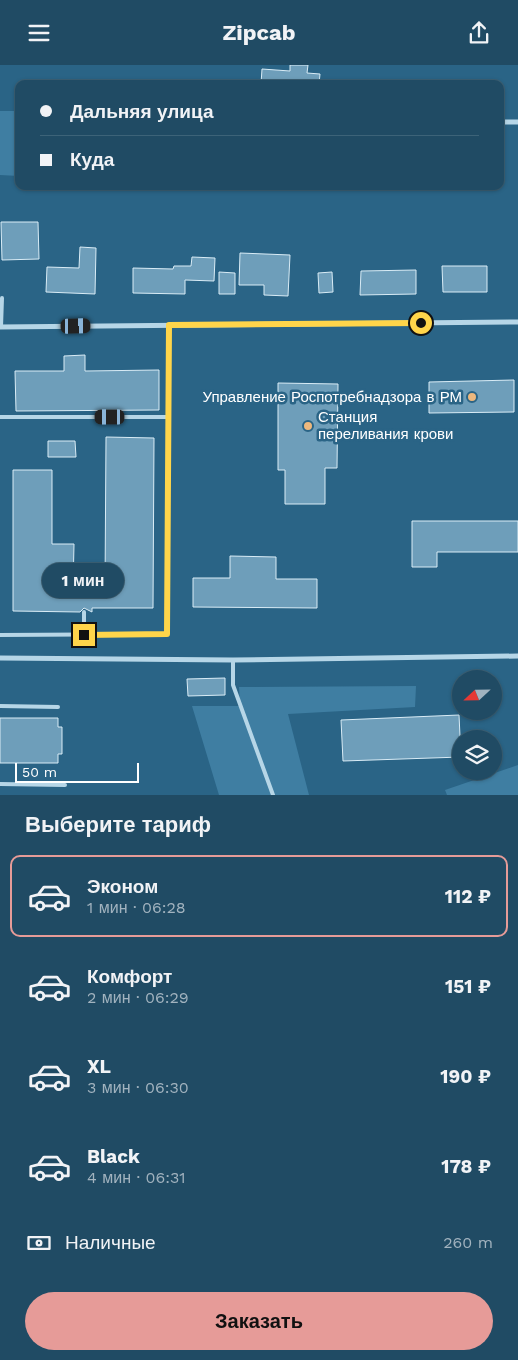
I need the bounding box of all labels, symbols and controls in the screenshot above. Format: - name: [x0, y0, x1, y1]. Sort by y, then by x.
- icon: menu: [25, 19, 53, 47]
- icon: share: [465, 19, 493, 47]
- text: Zipcab: [222, 20, 296, 45]
- text: Дальняя улица: [70, 100, 213, 123]
- text: Куда: [70, 148, 114, 171]
- route start: [410, 312, 432, 334]
- car: [60, 318, 91, 334]
- place label: Управление Роспотребнадзора в РМ: [203, 388, 462, 406]
- marker: Управление Роспотребнадзора в РМ: [466, 391, 478, 403]
- place label: Станция переливания крови: [318, 408, 453, 443]
- car: [95, 410, 125, 425]
- marker: Станция переливания крови: [302, 420, 314, 432]
- callout: 1 мин: [43, 563, 125, 597]
- text: 1 мин: [62, 571, 104, 590]
- route end: [73, 624, 95, 646]
- north arrow: [452, 670, 502, 720]
- map controls: [452, 670, 502, 780]
- button: layers: [452, 730, 502, 780]
- scale bar: [15, 760, 139, 783]
- text: 50 m: [22, 764, 57, 780]
- text: Выберите тариф: [25, 812, 211, 837]
- icon: car: [27, 874, 72, 919]
- text: Эконом: [87, 875, 158, 898]
- text: 112 ₽: [445, 885, 491, 908]
- text: 1 мин · 06:28: [87, 898, 186, 917]
- icon: car: [27, 964, 72, 1009]
- text: Комфорт: [87, 965, 172, 988]
- text: 151 ₽: [445, 975, 491, 998]
- text: 2 мин · 06:29: [87, 988, 189, 1007]
- icon: car: [27, 1054, 72, 1099]
- text: XL: [87, 1055, 111, 1078]
- text: 190 ₽: [440, 1065, 491, 1088]
- text: 3 мин · 06:30: [87, 1078, 189, 1097]
- icon: car: [27, 1144, 72, 1189]
- text: Black: [87, 1145, 140, 1168]
- text: 178 ₽: [441, 1155, 491, 1178]
- text: 4 мин · 06:31: [87, 1168, 186, 1187]
- icon: cash: [25, 1229, 53, 1257]
- text: Наличные: [65, 1231, 156, 1254]
- text: 260 m: [443, 1233, 493, 1252]
- button: Заказать: [25, 1292, 493, 1350]

